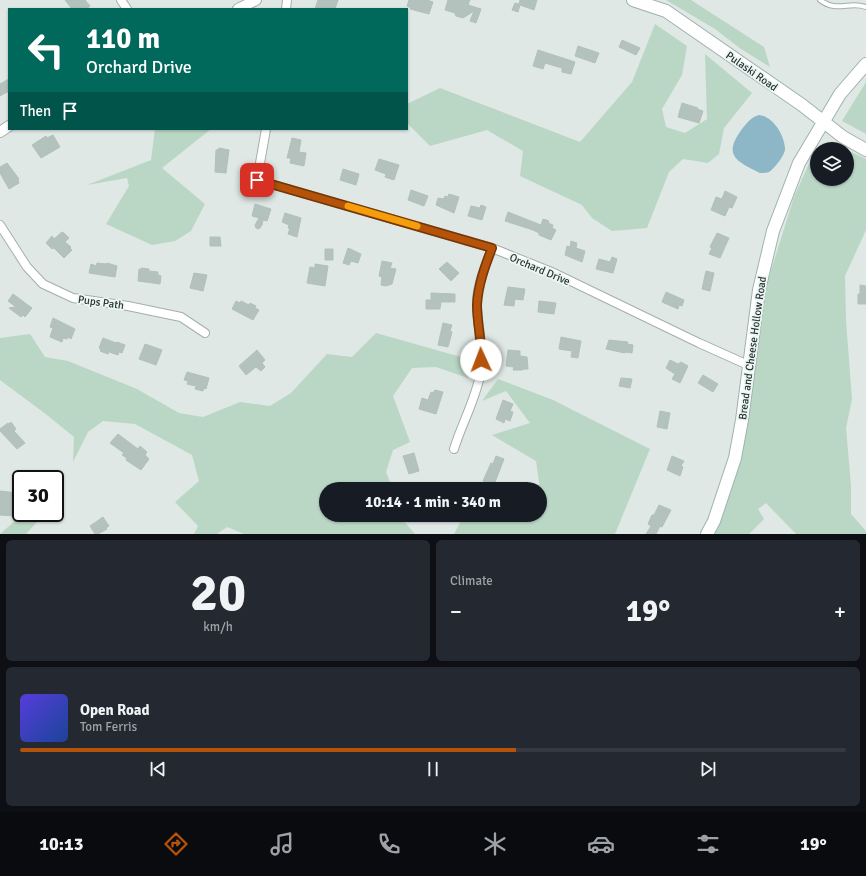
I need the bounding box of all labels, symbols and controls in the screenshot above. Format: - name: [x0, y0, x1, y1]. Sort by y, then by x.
- text: 110 m: [86, 22, 160, 56]
- icon: left: [20, 24, 72, 76]
- street label: Pulaski Road: [723, 49, 780, 94]
- text: Orchard Drive: [86, 56, 192, 78]
- icon: arrive: [59, 100, 81, 122]
- text: Then: [20, 102, 51, 120]
- map controls: [810, 142, 854, 186]
- button: layers: [810, 142, 854, 186]
- pin: [240, 163, 274, 197]
- icon: arrive: [246, 169, 268, 191]
- street label: Orchard Drive: [508, 251, 572, 288]
- street label: Bread and Cheese Hollow Road: [736, 275, 769, 421]
- street label: Pups Path: [77, 293, 125, 312]
- position arrow: [460, 339, 502, 381]
- speed limit sign: 30: [12, 470, 64, 522]
- text: 10:14 · 1 min · 340 m: [365, 493, 501, 511]
- text: 20: [190, 561, 246, 625]
- text: Climate: [450, 573, 493, 589]
- text: 19°: [626, 593, 670, 630]
- text: −: [450, 598, 462, 625]
- text: +: [834, 598, 846, 625]
- text: km/h: [203, 619, 233, 635]
- text: Open Road: [80, 701, 150, 719]
- text: Tom Ferris: [80, 719, 137, 735]
- icon: previous: [147, 758, 169, 780]
- icon: pause: [422, 758, 444, 780]
- icon: next: [697, 758, 719, 780]
- icon: directions: [162, 830, 190, 858]
- icon: music: [268, 830, 296, 858]
- icon: phone: [375, 830, 403, 858]
- icon: climate: [481, 830, 509, 858]
- icon: car: [587, 830, 615, 858]
- icon: filters: [694, 830, 722, 858]
- text: 10:13: [39, 833, 83, 855]
- text: 19°: [800, 833, 827, 855]

